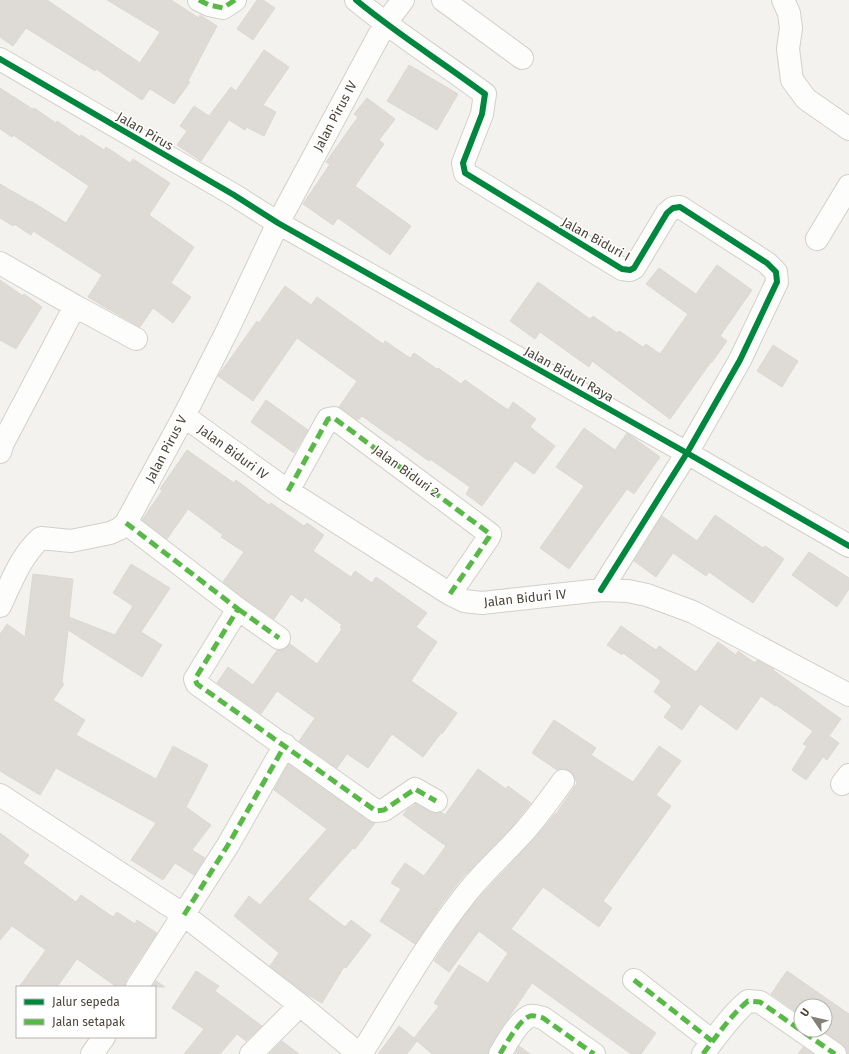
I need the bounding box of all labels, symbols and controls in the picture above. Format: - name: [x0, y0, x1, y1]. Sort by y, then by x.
- street label: Jalan Pirus IV: [310, 78, 360, 154]
- street label: Jalan Pirus: [114, 109, 176, 153]
- street label: Jalan Biduri I: [559, 214, 633, 264]
- street label: Jalan Biduri Raya: [522, 343, 616, 405]
- street label: Jalan Pirus V: [142, 412, 190, 485]
- street label: Jalan Biduri IV: [195, 422, 272, 483]
- street label: Jalan Biduri 2: [370, 442, 442, 500]
- street label: Jalan Biduri IV: [483, 586, 568, 610]
- legend: [16, 986, 156, 1038]
- text: Jalur sepeda: [52, 995, 120, 1009]
- north arrow: [793, 998, 833, 1038]
- text: U: [798, 1006, 813, 1019]
- text: Jalan setapak: [52, 1015, 126, 1029]

